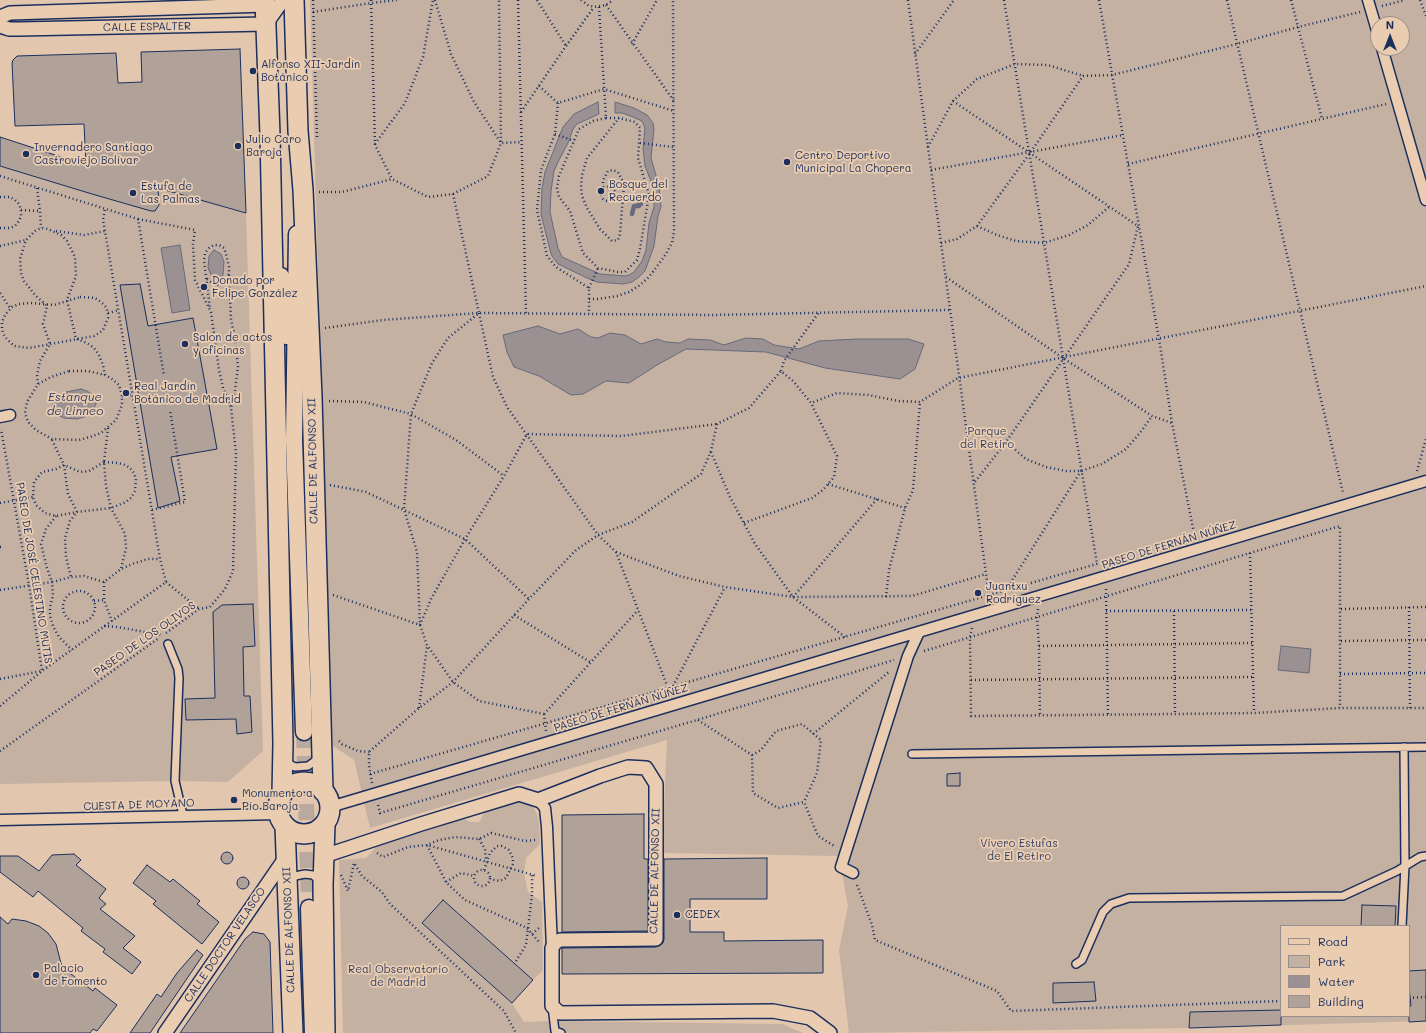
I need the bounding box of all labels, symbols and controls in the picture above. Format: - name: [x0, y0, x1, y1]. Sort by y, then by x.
- north arrow: [1370, 16, 1410, 56]
- text: N: [1386, 17, 1394, 32]
- street label: CALLE ESPALTER: [103, 20, 191, 34]
- place label: Alfonso XII-Jardín Botánico: [261, 58, 360, 84]
- marker: Alfonso XII-Jardín Botánico: [248, 66, 258, 76]
- place label: Julio Caro Baroja: [246, 133, 301, 159]
- place label: Invernadero Santiago Castroviejo Bolívar: [34, 141, 152, 167]
- marker: Julio Caro Baroja: [233, 141, 243, 151]
- marker: Invernadero Santiago Castroviejo Bolívar: [21, 149, 31, 159]
- place label: Centro Deportivo Municipal La Chopera: [795, 149, 912, 175]
- marker: Centro Deportivo Municipal La Chopera: [782, 157, 792, 167]
- place label: Bosque del Recuerdo: [609, 178, 668, 204]
- place label: Estufa de Las Palmas: [141, 180, 200, 206]
- marker: Bosque del Recuerdo: [596, 186, 606, 196]
- marker: Estufa de Las Palmas: [128, 188, 138, 198]
- place label: Donado por Felipe González: [212, 274, 298, 300]
- marker: Donado por Felipe González: [199, 282, 209, 292]
- place label: Salon de actos y oficinas: [193, 331, 272, 357]
- marker: Salon de actos y oficinas: [180, 339, 190, 349]
- place label: Real Jardín Botánico de Madrid: [134, 380, 241, 406]
- marker: Real Jardín Botánico de Madrid: [121, 388, 131, 398]
- water label: Estanque de Linneo: [47, 390, 103, 418]
- street label: CALLE DE ALFONSO XII: [305, 398, 321, 524]
- park label: Parque del Retiro: [960, 425, 1014, 451]
- street label: PASEO DE JOSÉ CELESTINO MUTIS: [13, 481, 55, 665]
- street label: PASEO DE FERNÁN NÚÑEZ: [1100, 518, 1238, 572]
- place label: Juantxu Rodríguez: [986, 580, 1041, 606]
- marker: Juantxu Rodríguez: [973, 588, 983, 598]
- street label: PASEO DE LOS OLIVOS: [92, 599, 198, 679]
- street label: PASEO DE FERNÁN NÚÑEZ: [552, 681, 690, 735]
- place label: Monumento a Pío Baroja: [242, 787, 313, 813]
- marker: Monumento a Pío Baroja: [229, 795, 239, 805]
- street label: CUESTA DE MOYANO: [83, 796, 195, 814]
- street label: CALLE DE ALFONSO XII: [647, 808, 663, 934]
- park label: Vivero Estufas de El Retiro: [980, 837, 1058, 863]
- street label: CALLE DE ALFONSO XII: [280, 867, 298, 993]
- street label: CALLE DOCTOR VELASCO: [182, 885, 268, 1005]
- place label: CEDEX: [685, 908, 720, 922]
- marker: CEDEX: [672, 910, 682, 920]
- legend: [1280, 925, 1410, 1017]
- text: Road: [1318, 933, 1348, 949]
- text: Park: [1318, 953, 1345, 969]
- place label: Palacio de Fomento: [44, 962, 107, 988]
- park label: Real Observatorio de Madrid: [348, 963, 448, 989]
- marker: Palacio de Fomento: [31, 970, 41, 980]
- text: Water: [1318, 973, 1355, 989]
- text: Building: [1318, 993, 1364, 1009]

